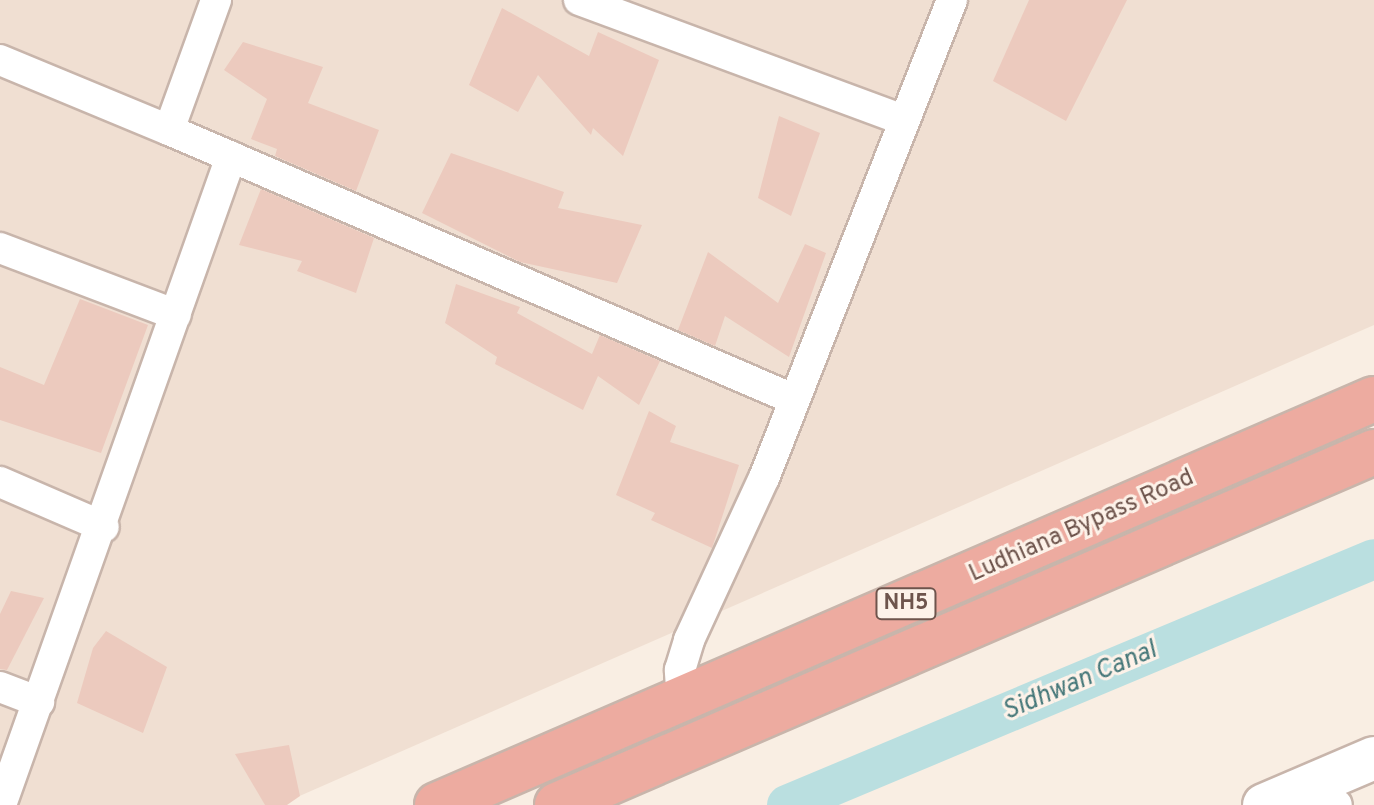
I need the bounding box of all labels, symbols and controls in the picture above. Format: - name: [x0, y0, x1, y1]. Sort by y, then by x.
- street label: Ludhiana Bypass Road: [965, 464, 1199, 590]
- road number: NH5: [874, 586, 938, 622]
- water label: Sidhwan Canal: [998, 636, 1162, 728]

